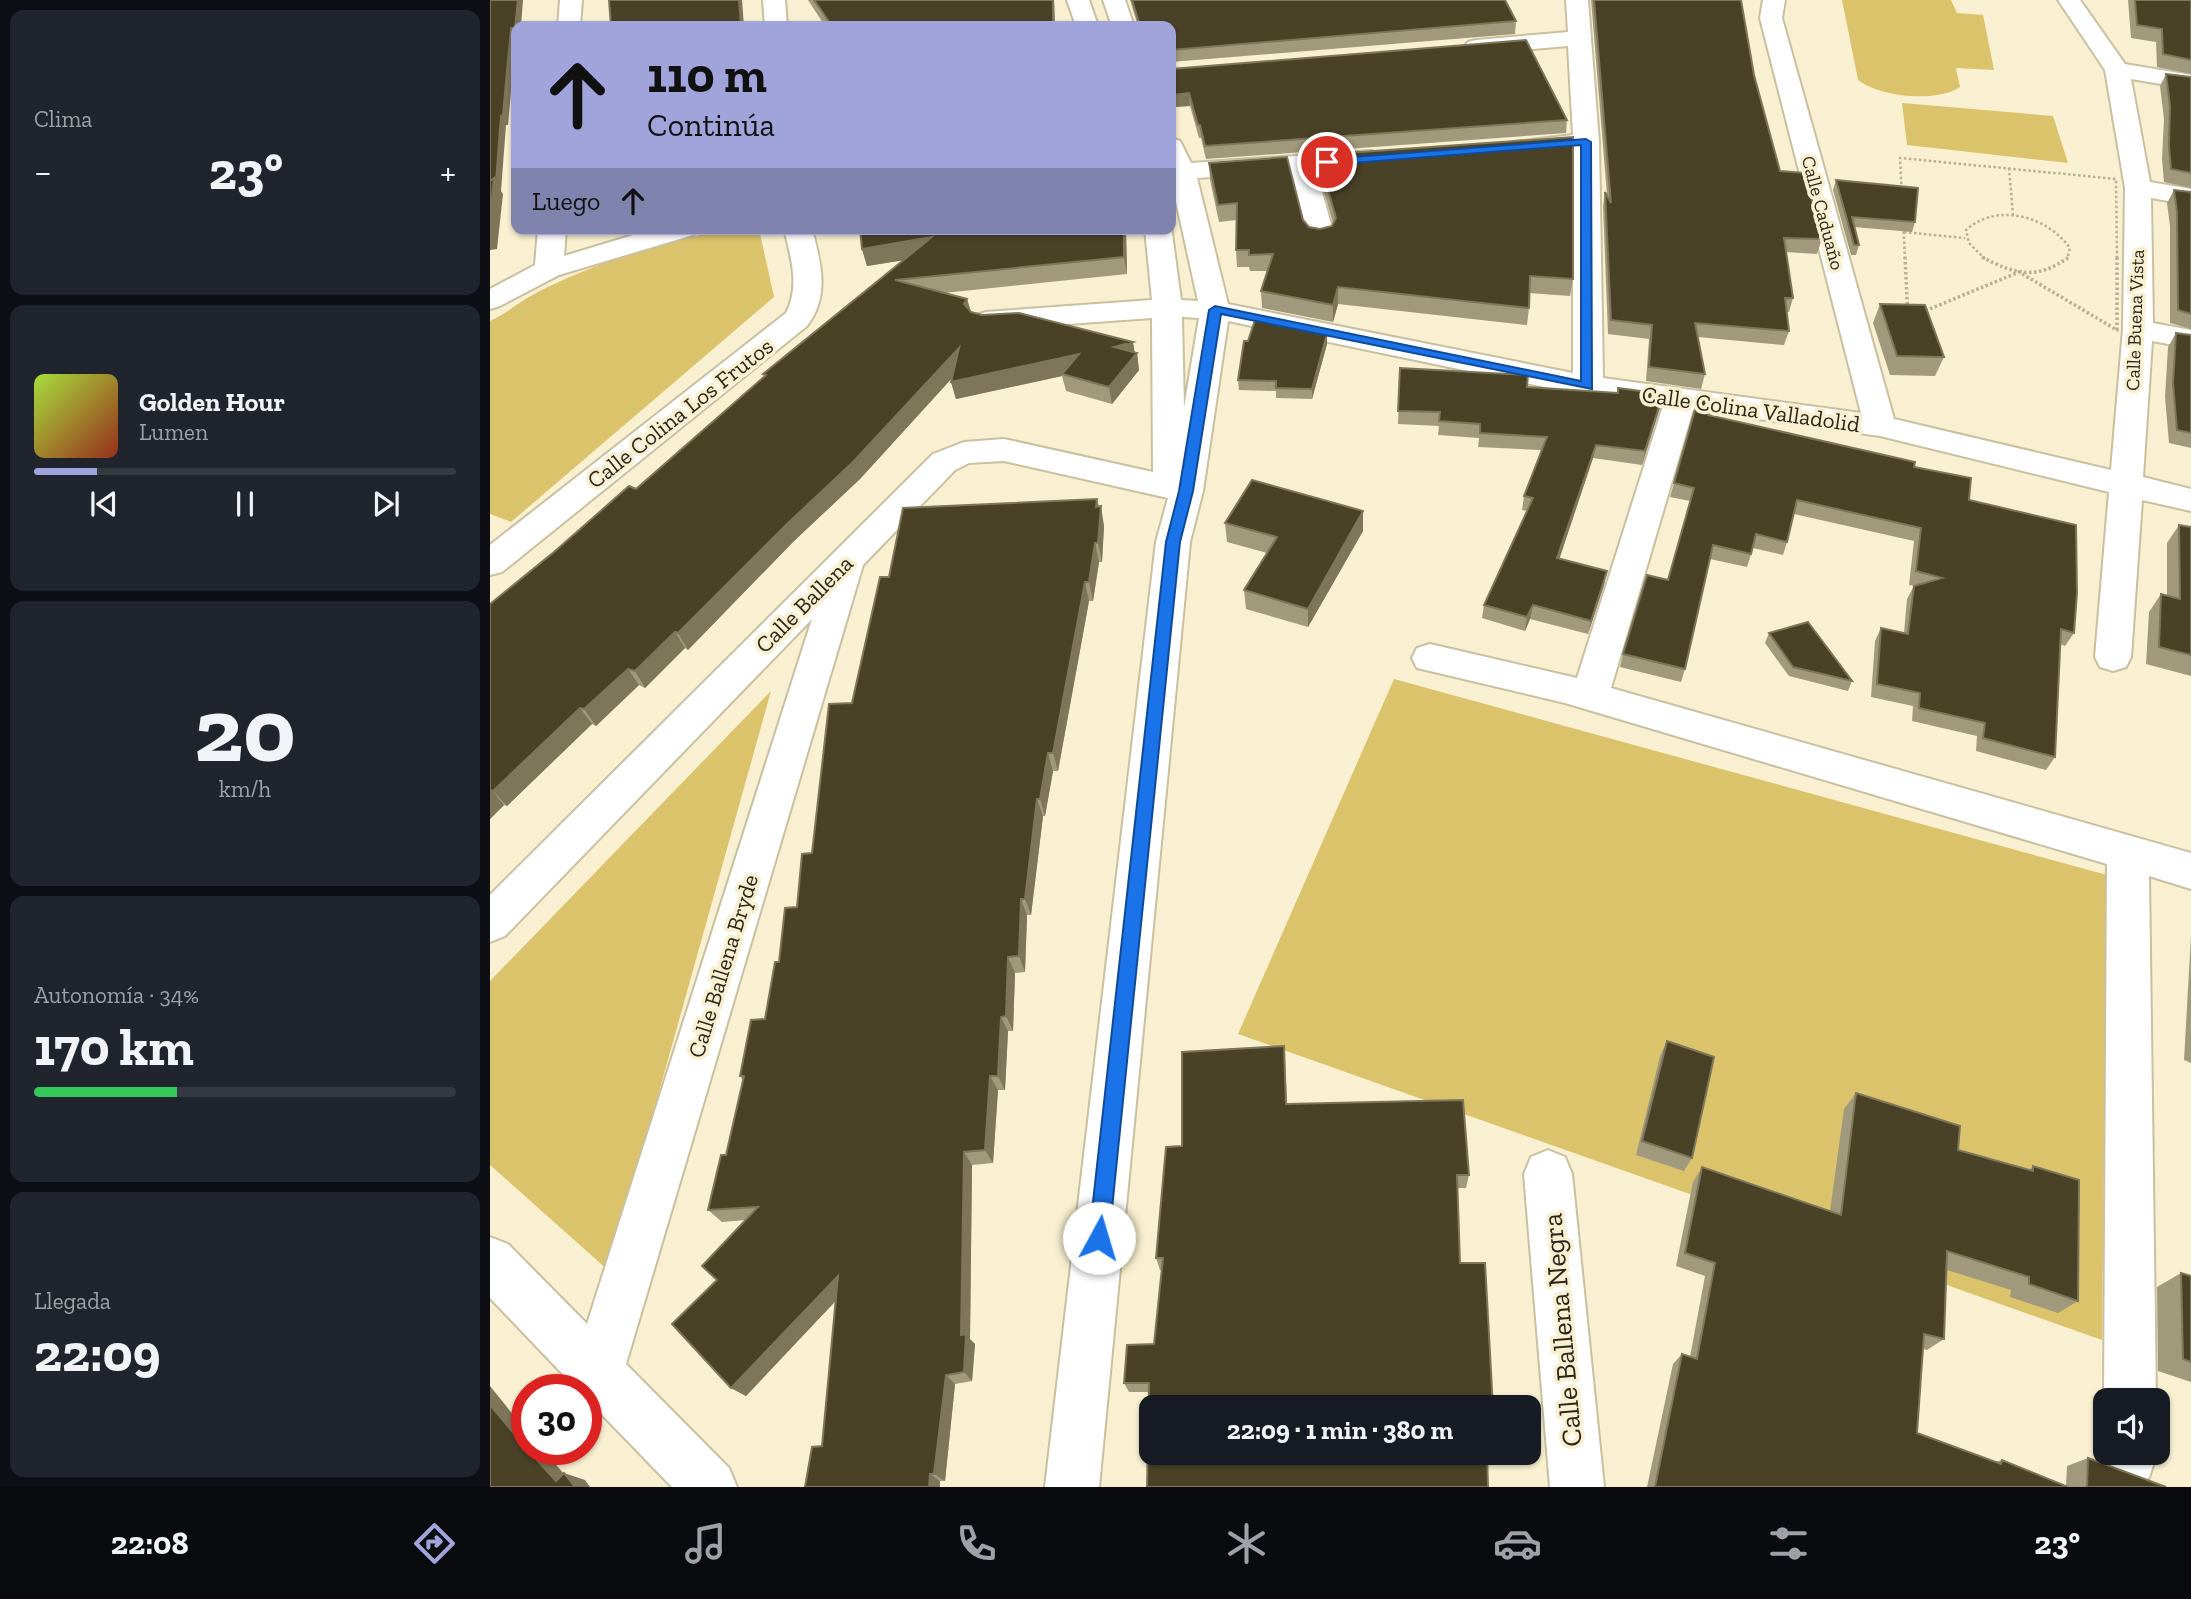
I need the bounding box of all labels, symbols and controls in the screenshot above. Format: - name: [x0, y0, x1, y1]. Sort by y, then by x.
- text: 110 m: [647, 46, 767, 105]
- icon: ahead: [532, 49, 623, 140]
- text: Clima: [34, 105, 92, 133]
- text: Continúa: [647, 106, 775, 144]
- pin: [1297, 132, 1357, 192]
- text: 23°: [209, 140, 283, 202]
- icon: arrive: [1308, 143, 1346, 181]
- text: −: [34, 149, 52, 195]
- text: +: [440, 149, 456, 195]
- street label: Calle Caduaño: [1797, 153, 1849, 273]
- icon: ahead: [614, 182, 652, 220]
- text: Luego: [532, 185, 600, 217]
- street label: Calle Buena Vista: [2121, 249, 2149, 391]
- street label: Calle Colina Los Frutos: [581, 332, 779, 494]
- street label: Calle Colina Valladolid: [1640, 380, 1862, 438]
- text: Golden Hour: [139, 386, 285, 418]
- text: Lumen: [139, 418, 208, 446]
- icon: previous: [85, 485, 123, 523]
- icon: pause: [226, 485, 264, 523]
- icon: next: [367, 485, 405, 523]
- street label: Calle Ballena: [749, 549, 859, 659]
- text: 20: [194, 675, 296, 784]
- text: km/h: [219, 775, 271, 803]
- street label: Calle Ballena Bryde: [682, 871, 764, 1061]
- text: Autonomía · 34%: [34, 981, 199, 1009]
- text: 170 km: [34, 1016, 194, 1078]
- position arrow: [1062, 1201, 1136, 1275]
- street label: Calle Ballena Negra: [1535, 1211, 1589, 1448]
- text: Llegada: [34, 1287, 111, 1315]
- text: 22:09: [34, 1322, 161, 1384]
- speed limit sign: 30: [511, 1374, 602, 1465]
- map controls: [2093, 1388, 2170, 1465]
- button: sound: [2093, 1388, 2170, 1465]
- text: 22:09 · 1 min · 380 m: [1227, 1414, 1453, 1446]
- icon: directions: [410, 1519, 459, 1568]
- icon: music: [681, 1519, 730, 1568]
- icon: phone: [952, 1519, 1001, 1568]
- icon: climate: [1222, 1519, 1271, 1568]
- icon: car: [1493, 1519, 1542, 1568]
- icon: filters: [1764, 1519, 1813, 1568]
- text: 22:08: [111, 1524, 189, 1562]
- text: 23°: [2034, 1524, 2080, 1562]

